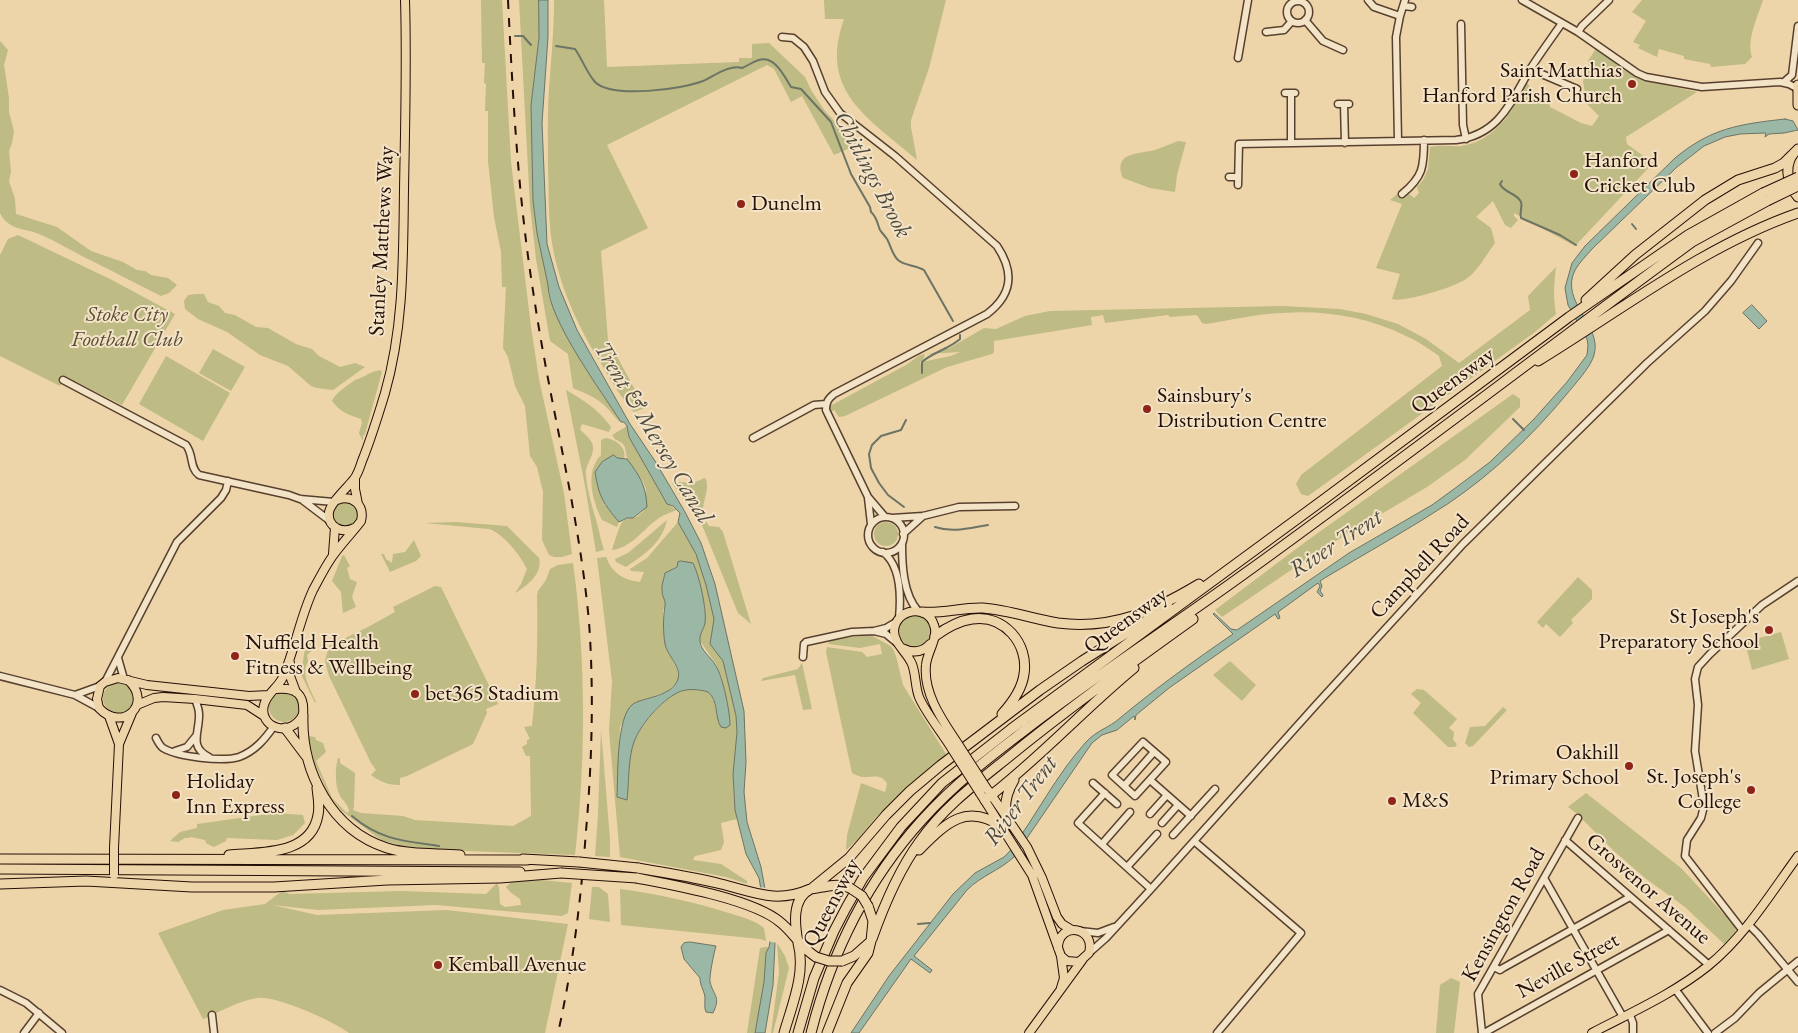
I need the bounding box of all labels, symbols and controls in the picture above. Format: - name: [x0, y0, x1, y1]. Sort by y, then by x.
- place label: Saint Matthias Hanford Parish Church: [1422, 58, 1622, 110]
- marker: Saint Matthias Hanford Parish Church: [1626, 78, 1638, 90]
- water label: Chitlings Brook: [827, 107, 917, 243]
- street label: Stanley Matthews Way: [364, 145, 400, 337]
- place label: Hanford Cricket Club: [1584, 148, 1695, 200]
- marker: Hanford Cricket Club: [1568, 168, 1580, 180]
- place label: Dunelm: [751, 191, 822, 217]
- marker: Dunelm: [735, 198, 747, 210]
- park label: Stoke City Football Club: [71, 302, 183, 354]
- water label: Trent & Mersey Canal: [587, 337, 719, 529]
- street label: Queensway: [1406, 342, 1500, 420]
- place label: Sainsbury's Distribution Centre: [1157, 383, 1327, 434]
- marker: Sainsbury's Distribution Centre: [1141, 403, 1153, 415]
- water label: River Trent: [1284, 503, 1388, 585]
- street label: Campbell Road: [1365, 509, 1475, 625]
- street label: Queensway: [1079, 582, 1173, 660]
- place label: St Joseph's Preparatory School: [1599, 604, 1759, 656]
- marker: St Joseph's Preparatory School: [1763, 624, 1775, 636]
- place label: Nuffield Health Fitness & Wellbeing: [245, 630, 412, 681]
- marker: Nuffield Health Fitness & Wellbeing: [229, 650, 241, 662]
- place label: bet365 Stadium: [425, 681, 559, 707]
- marker: bet365 Stadium: [409, 688, 421, 700]
- place label: Oakhill Primary School: [1490, 740, 1619, 791]
- water label: River Trent: [978, 750, 1064, 852]
- marker: Oakhill Primary School: [1623, 760, 1635, 772]
- place label: St. Joseph's College: [1646, 764, 1741, 816]
- place label: Holiday Inn Express: [186, 769, 285, 820]
- marker: St. Joseph's College: [1745, 784, 1757, 796]
- place label: M&S: [1402, 788, 1449, 814]
- marker: Holiday Inn Express: [170, 789, 182, 801]
- marker: M&S: [1386, 795, 1398, 807]
- street label: Grosvenor Avenue: [1580, 828, 1716, 950]
- street label: Kensington Road: [1456, 844, 1552, 986]
- street label: Queensway: [798, 854, 866, 952]
- street label: Neville Street: [1512, 927, 1624, 1005]
- place label: Kemball Avenue: [448, 952, 586, 978]
- marker: Kemball Avenue: [432, 959, 444, 971]

